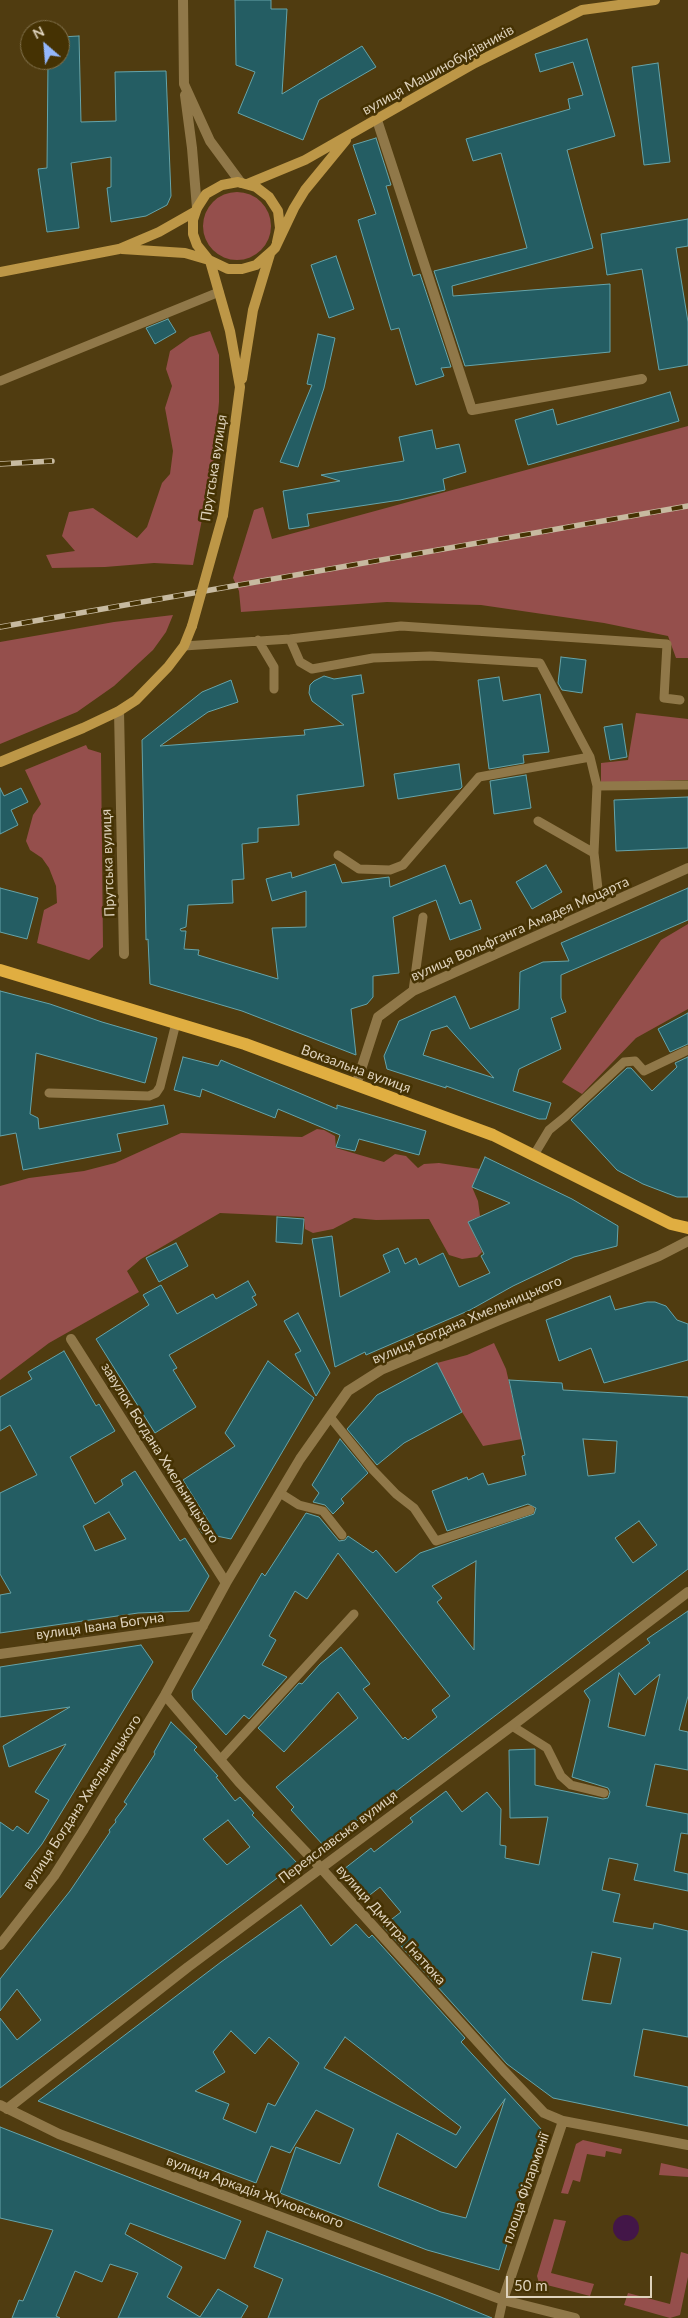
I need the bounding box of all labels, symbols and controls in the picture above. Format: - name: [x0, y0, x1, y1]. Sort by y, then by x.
- north arrow: [20, 20, 70, 70]
- street label: вулиця Машинобудівників: [359, 21, 517, 119]
- text: N: [30, 22, 47, 42]
- street label: Прутська вулиця: [197, 413, 231, 523]
- street label: Прутська вулиця: [98, 809, 118, 917]
- street label: вулиця Вольфганга Амадея Моцарта: [408, 873, 632, 985]
- street label: Вокзальна вулиця: [299, 1041, 413, 1097]
- street label: вулиця Богдана Хмельницького: [370, 1272, 564, 1368]
- street label: завулок Богдана Хмельницького: [97, 1360, 223, 1546]
- street label: вулиця Івана Богуна: [35, 1609, 165, 1643]
- street label: вулиця Богдана Хмельницького: [19, 1712, 145, 1892]
- street label: Переяславська вулиця: [275, 1787, 401, 1887]
- street label: вулиця Дмитра Гнатюка: [333, 1862, 449, 1988]
- street label: площа Філармонії: [499, 2130, 553, 2246]
- street label: вулиця Аркадія Жуковського: [164, 2152, 346, 2232]
- scale bar: [508, 2266, 654, 2298]
- text: 50 m: [514, 2276, 548, 2294]

